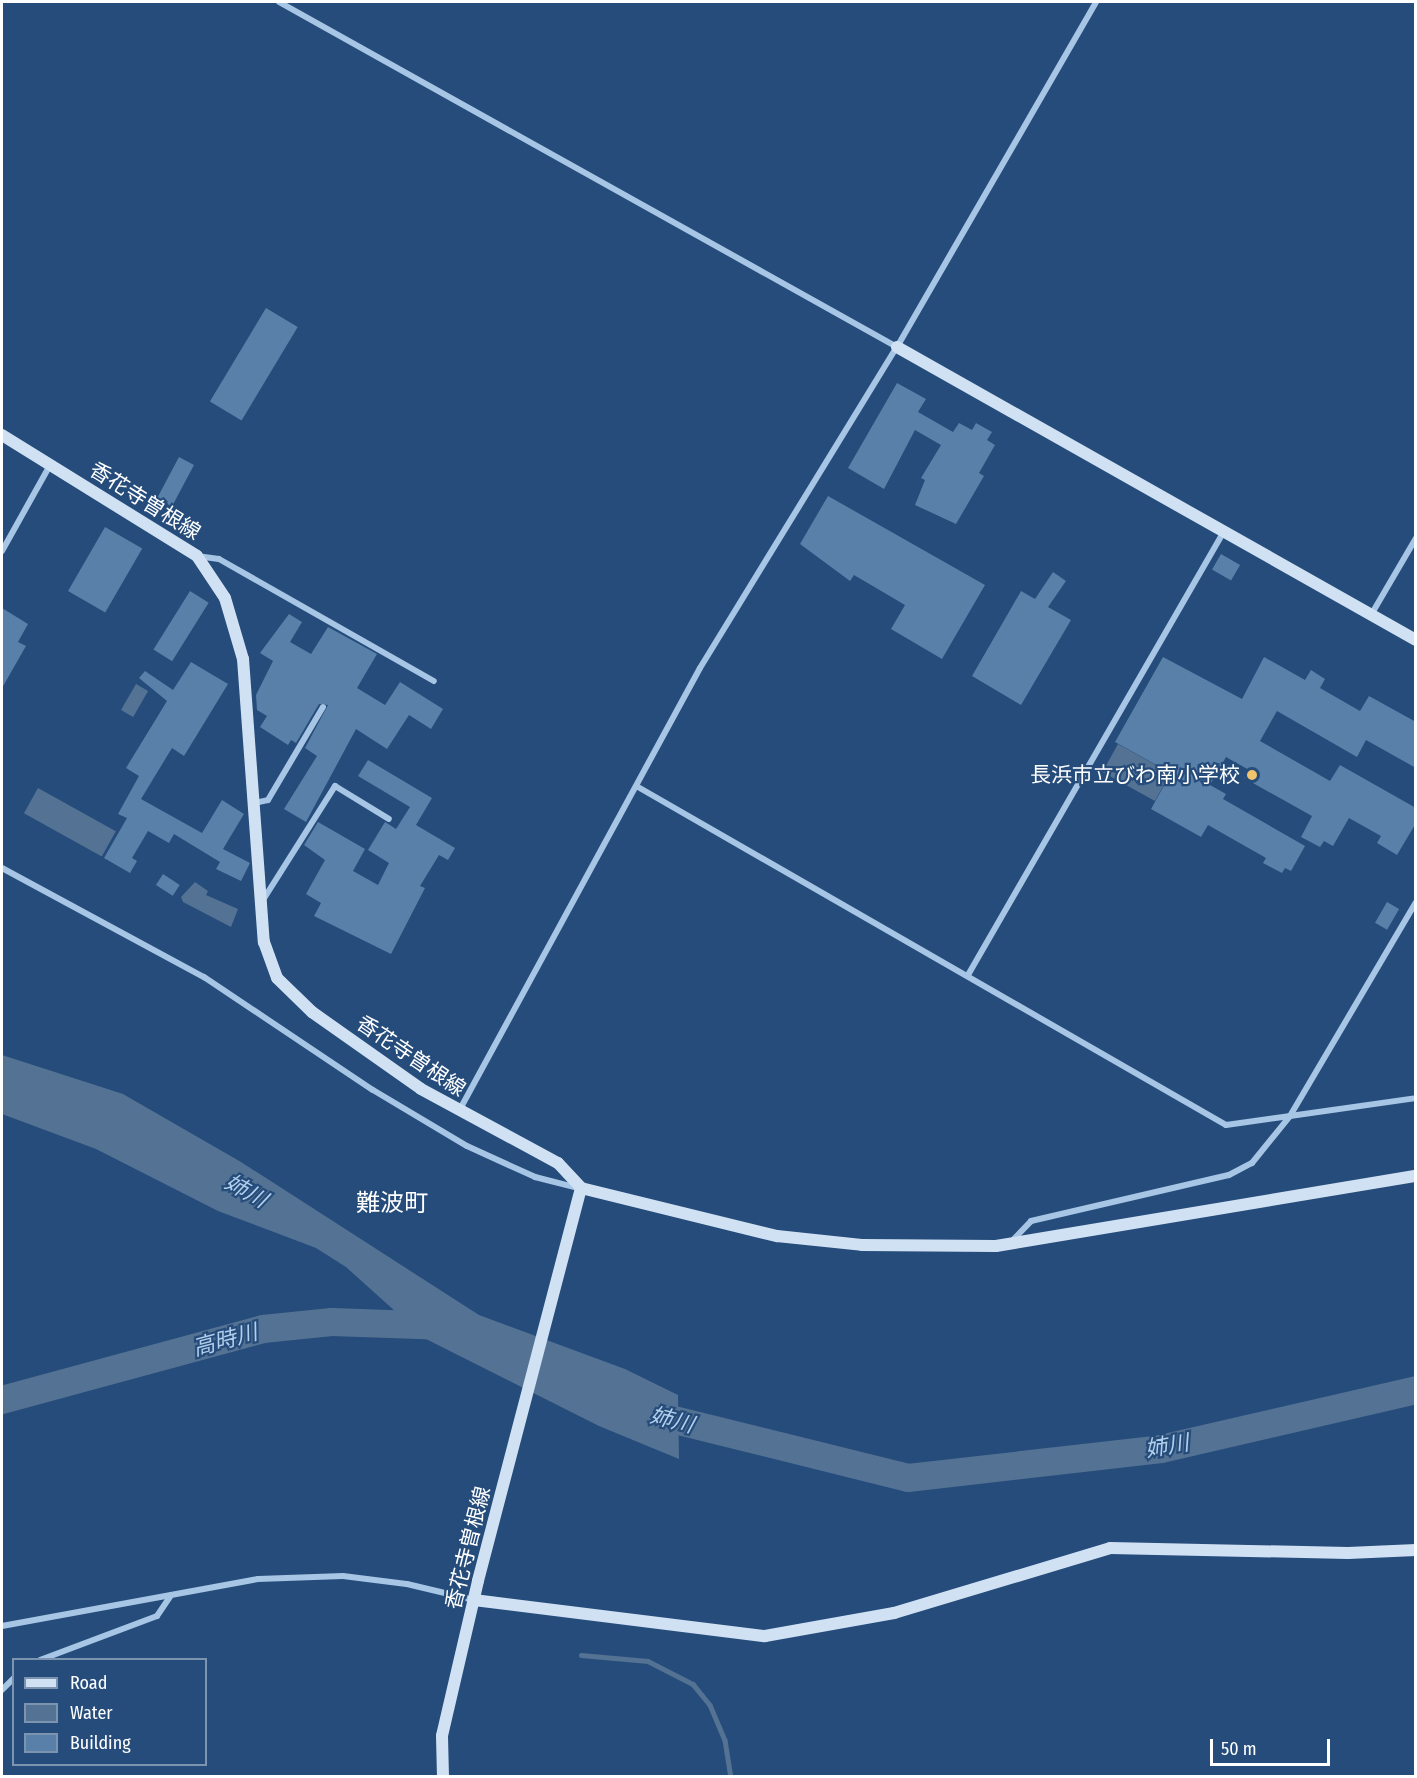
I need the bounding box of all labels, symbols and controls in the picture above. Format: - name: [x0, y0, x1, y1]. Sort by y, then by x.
- street label: 香花寺曽根線: [85, 457, 205, 545]
- place label: 長浜市立びわ南小学校: [1030, 762, 1240, 788]
- marker: 長浜市立びわ南小学校: [1245, 768, 1259, 782]
- street label: 香花寺曽根線: [352, 1010, 470, 1102]
- water label: 姉川: [220, 1169, 272, 1213]
- district label: 難波町: [356, 1190, 428, 1218]
- water label: 高時川: [190, 1319, 260, 1361]
- water label: 姉川: [647, 1402, 697, 1438]
- water label: 姉川: [1143, 1429, 1191, 1463]
- street label: 香花寺曽根線: [441, 1484, 495, 1612]
- legend: [12, 1658, 207, 1766]
- text: Road: [70, 1672, 107, 1694]
- text: Water: [70, 1702, 113, 1724]
- scale bar: [1213, 1727, 1333, 1765]
- text: Building: [70, 1732, 131, 1754]
- text: 50 m: [1221, 1738, 1257, 1760]

